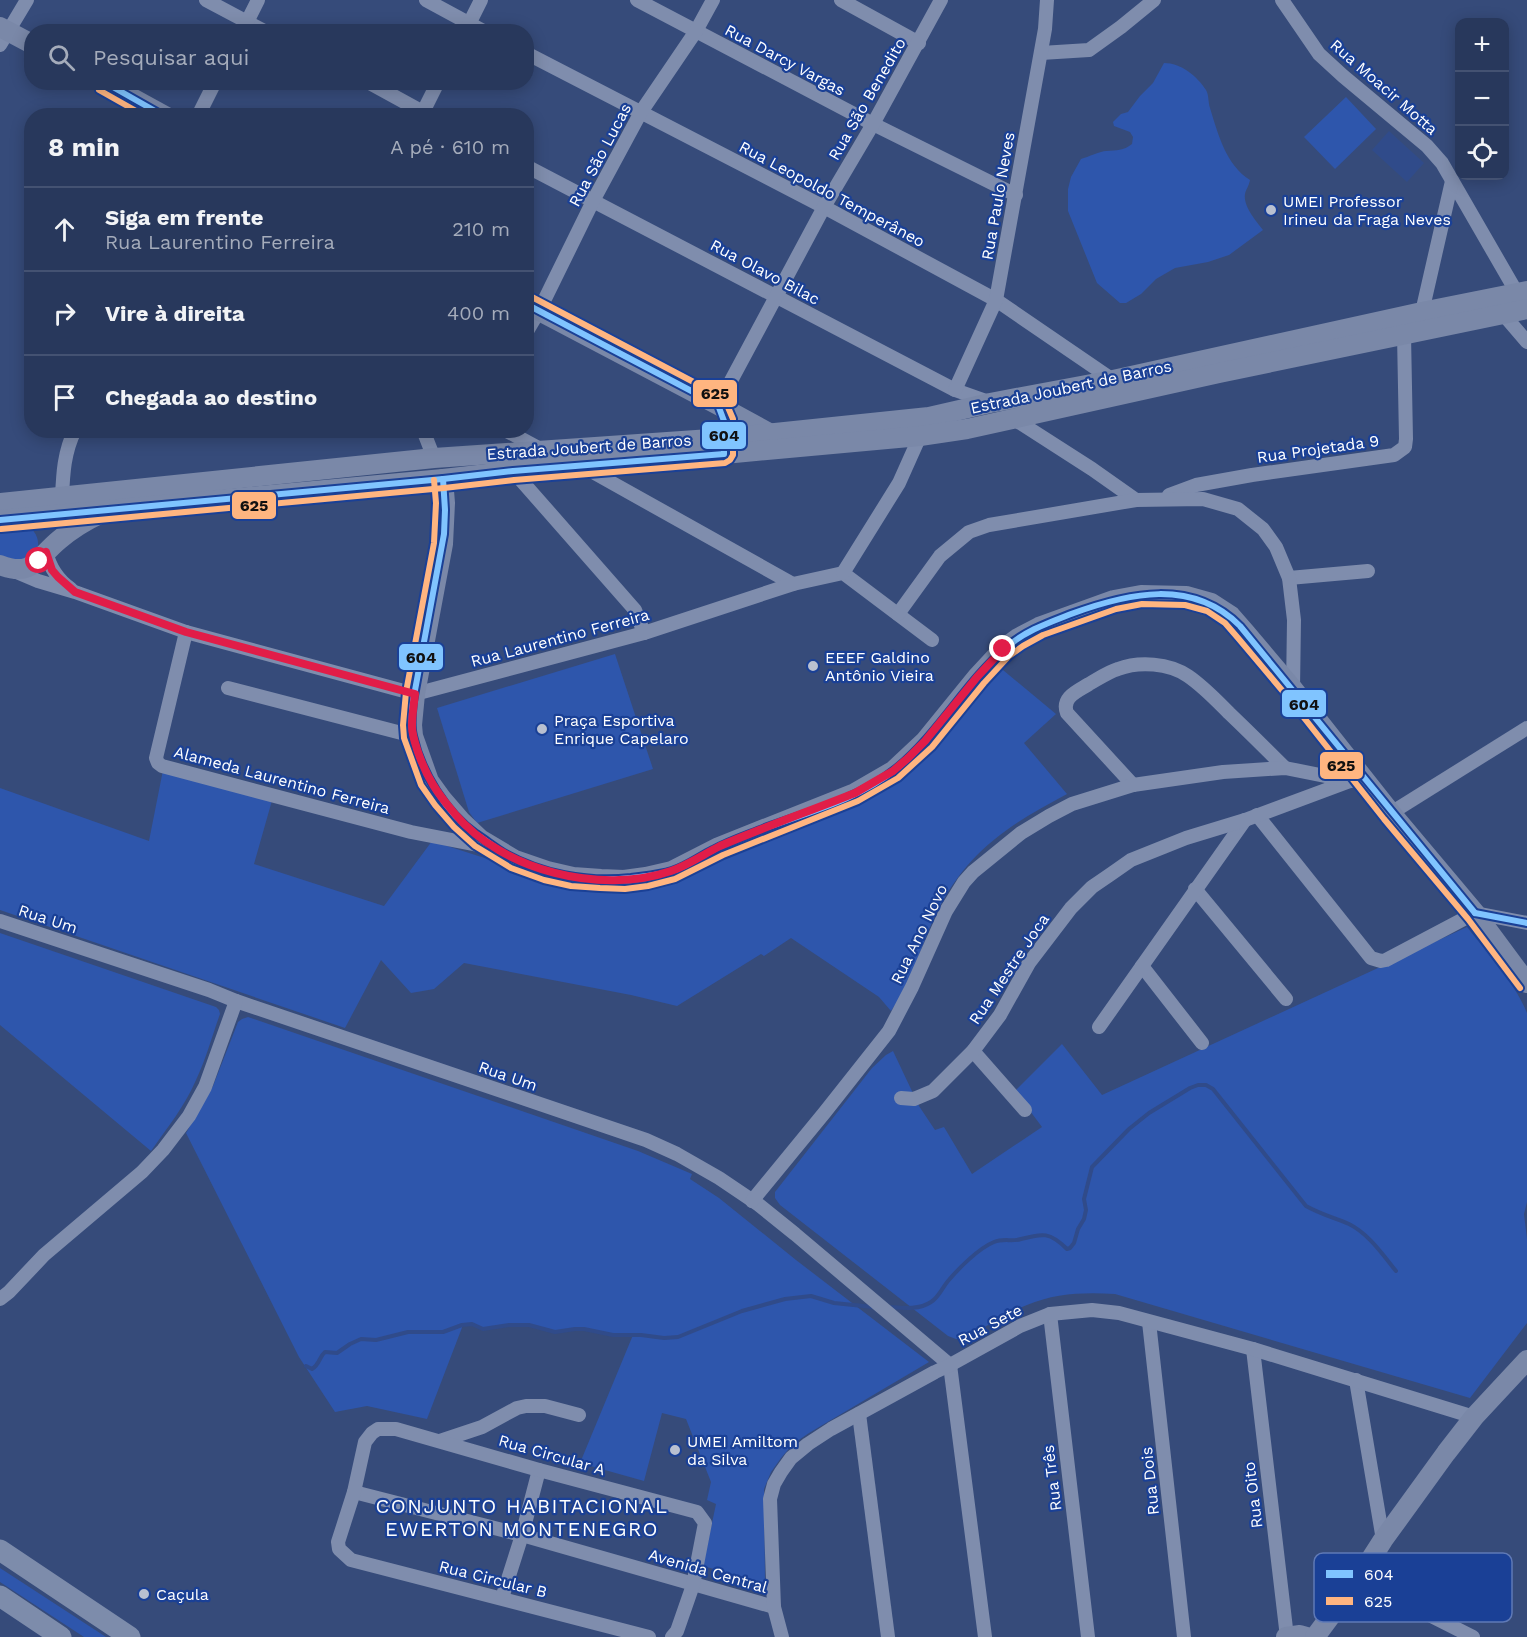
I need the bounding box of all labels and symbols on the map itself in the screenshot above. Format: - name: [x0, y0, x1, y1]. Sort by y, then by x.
- street label: Rua Darcy Vargas: [722, 20, 848, 100]
- street label: Rua São Benedito: [824, 34, 910, 164]
- street label: Rua Moacir Motta: [1326, 35, 1442, 139]
- street label: Rua São Lucas: [565, 100, 635, 210]
- street label: Rua Paulo Neves: [977, 130, 1019, 262]
- street label: Rua Leopoldo Temperâneo: [736, 137, 928, 251]
- place label: UMEI Professor Irineu da Fraga Neves: [1283, 192, 1451, 229]
- marker: UMEI Professor Irineu da Fraga Neves: [1264, 203, 1278, 217]
- street label: Rua Olavo Bilac: [707, 235, 823, 309]
- street label: Estrada Joubert de Barros: [969, 356, 1173, 418]
- line badge: 625: [692, 379, 738, 408]
- text: 625: [701, 384, 729, 403]
- line badge: 604: [701, 421, 747, 450]
- text: 604: [709, 426, 739, 445]
- street label: Estrada Joubert de Barros: [486, 430, 692, 464]
- street label: Rua Projetada 9: [1256, 431, 1380, 467]
- line badge: 625: [231, 491, 277, 520]
- text: 625: [240, 496, 268, 515]
- route start: [25, 547, 51, 573]
- street label: Rua Laurentino Ferreira: [469, 605, 651, 671]
- route end: [989, 635, 1015, 661]
- line badge: 604: [398, 643, 444, 671]
- text: 604: [406, 648, 436, 667]
- place label: EEEF Galdino Antônio Vieira: [825, 648, 934, 685]
- marker: EEEF Galdino Antônio Vieira: [806, 659, 820, 673]
- line badge: 604: [1281, 689, 1327, 718]
- text: 604: [1289, 695, 1319, 714]
- place label: Praça Esportiva Enrique Capelaro: [554, 711, 689, 748]
- marker: Praça Esportiva Enrique Capelaro: [535, 722, 549, 736]
- street label: Alameda Laurentino Ferreira: [172, 742, 392, 818]
- line badge: 625: [1319, 751, 1364, 780]
- text: 625: [1327, 756, 1355, 775]
- street label: Rua Ano Novo: [887, 881, 951, 987]
- street label: Rua Um: [16, 901, 80, 937]
- street label: Rua Mestre Joca: [965, 910, 1053, 1028]
- street label: Rua Um: [476, 1057, 540, 1095]
- street label: Rua Sete: [955, 1300, 1025, 1350]
- street label: Rua Circular A: [496, 1431, 608, 1479]
- place label: UMEI Amiltom da Silva: [687, 1432, 798, 1469]
- marker: UMEI Amiltom da Silva: [668, 1443, 682, 1457]
- street label: Rua Três: [1039, 1444, 1065, 1512]
- street label: Rua Dois: [1137, 1446, 1163, 1516]
- street label: Rua Oito: [1239, 1461, 1267, 1529]
- district label: CONJUNTO HABITACIONAL EWERTON MONTENEGRO: [376, 1494, 668, 1541]
- street label: Avenida Central: [646, 1545, 770, 1597]
- legend: [1314, 1553, 1512, 1622]
- street label: Rua Circular B: [437, 1556, 549, 1602]
- text: 604: [1364, 1565, 1394, 1584]
- place label: Caçula: [156, 1585, 209, 1604]
- marker: Caçula: [137, 1587, 151, 1601]
- text: 625: [1364, 1592, 1392, 1611]

